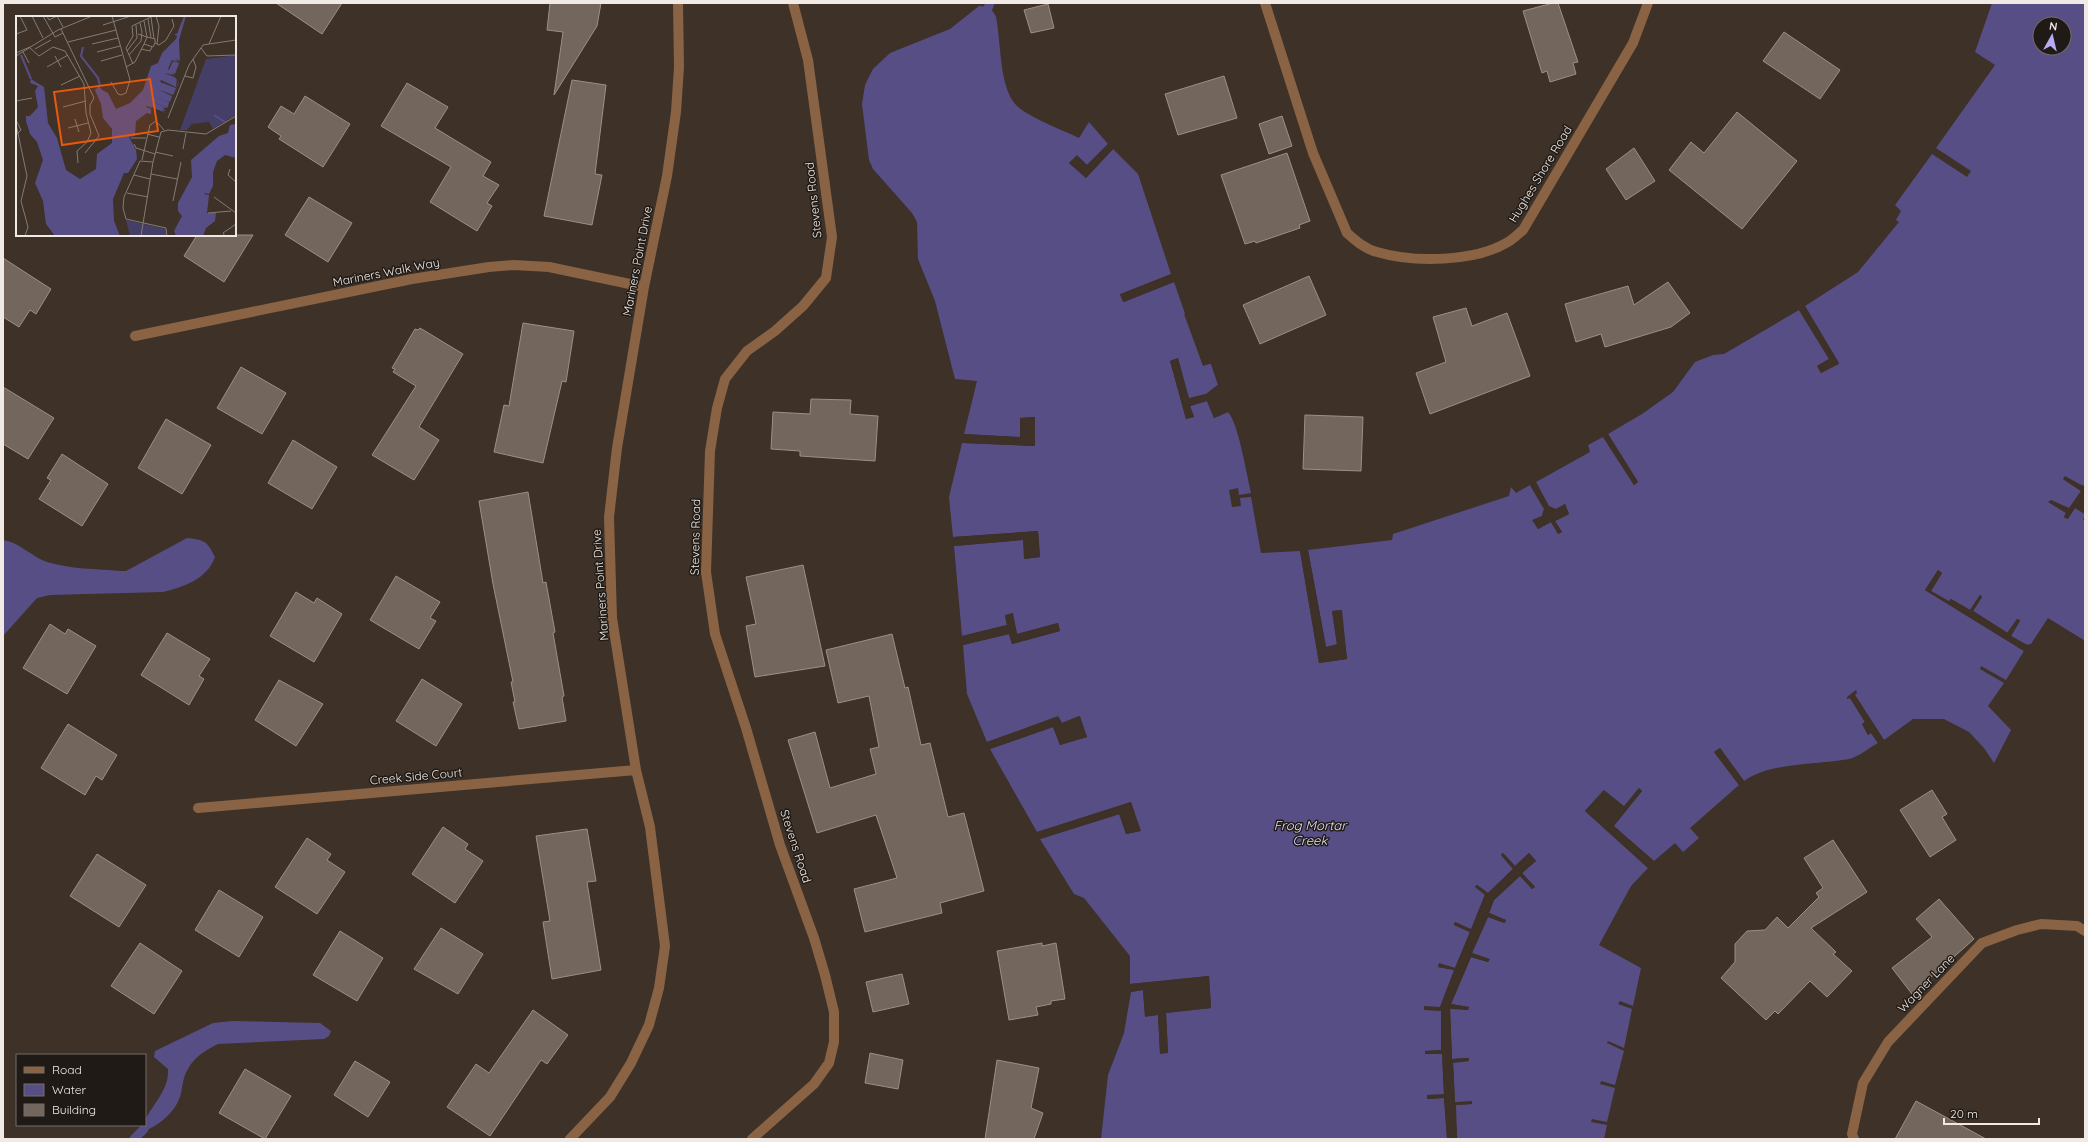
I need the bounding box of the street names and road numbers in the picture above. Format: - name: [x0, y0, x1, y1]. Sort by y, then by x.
- street label: Hughes Shore Road: [1505, 123, 1575, 225]
- street label: Stevens Road: [802, 161, 824, 239]
- street label: Mariners Point Drive: [619, 205, 655, 317]
- street label: Mariners Walk Way: [331, 254, 441, 290]
- street label: Stevens Road: [687, 499, 703, 575]
- street label: Mariners Point Drive: [589, 529, 611, 641]
- street label: Creek Side Court: [369, 764, 463, 788]
- street label: Stevens Road: [777, 807, 815, 885]
- street label: Wagner Lane: [1894, 951, 1958, 1015]

